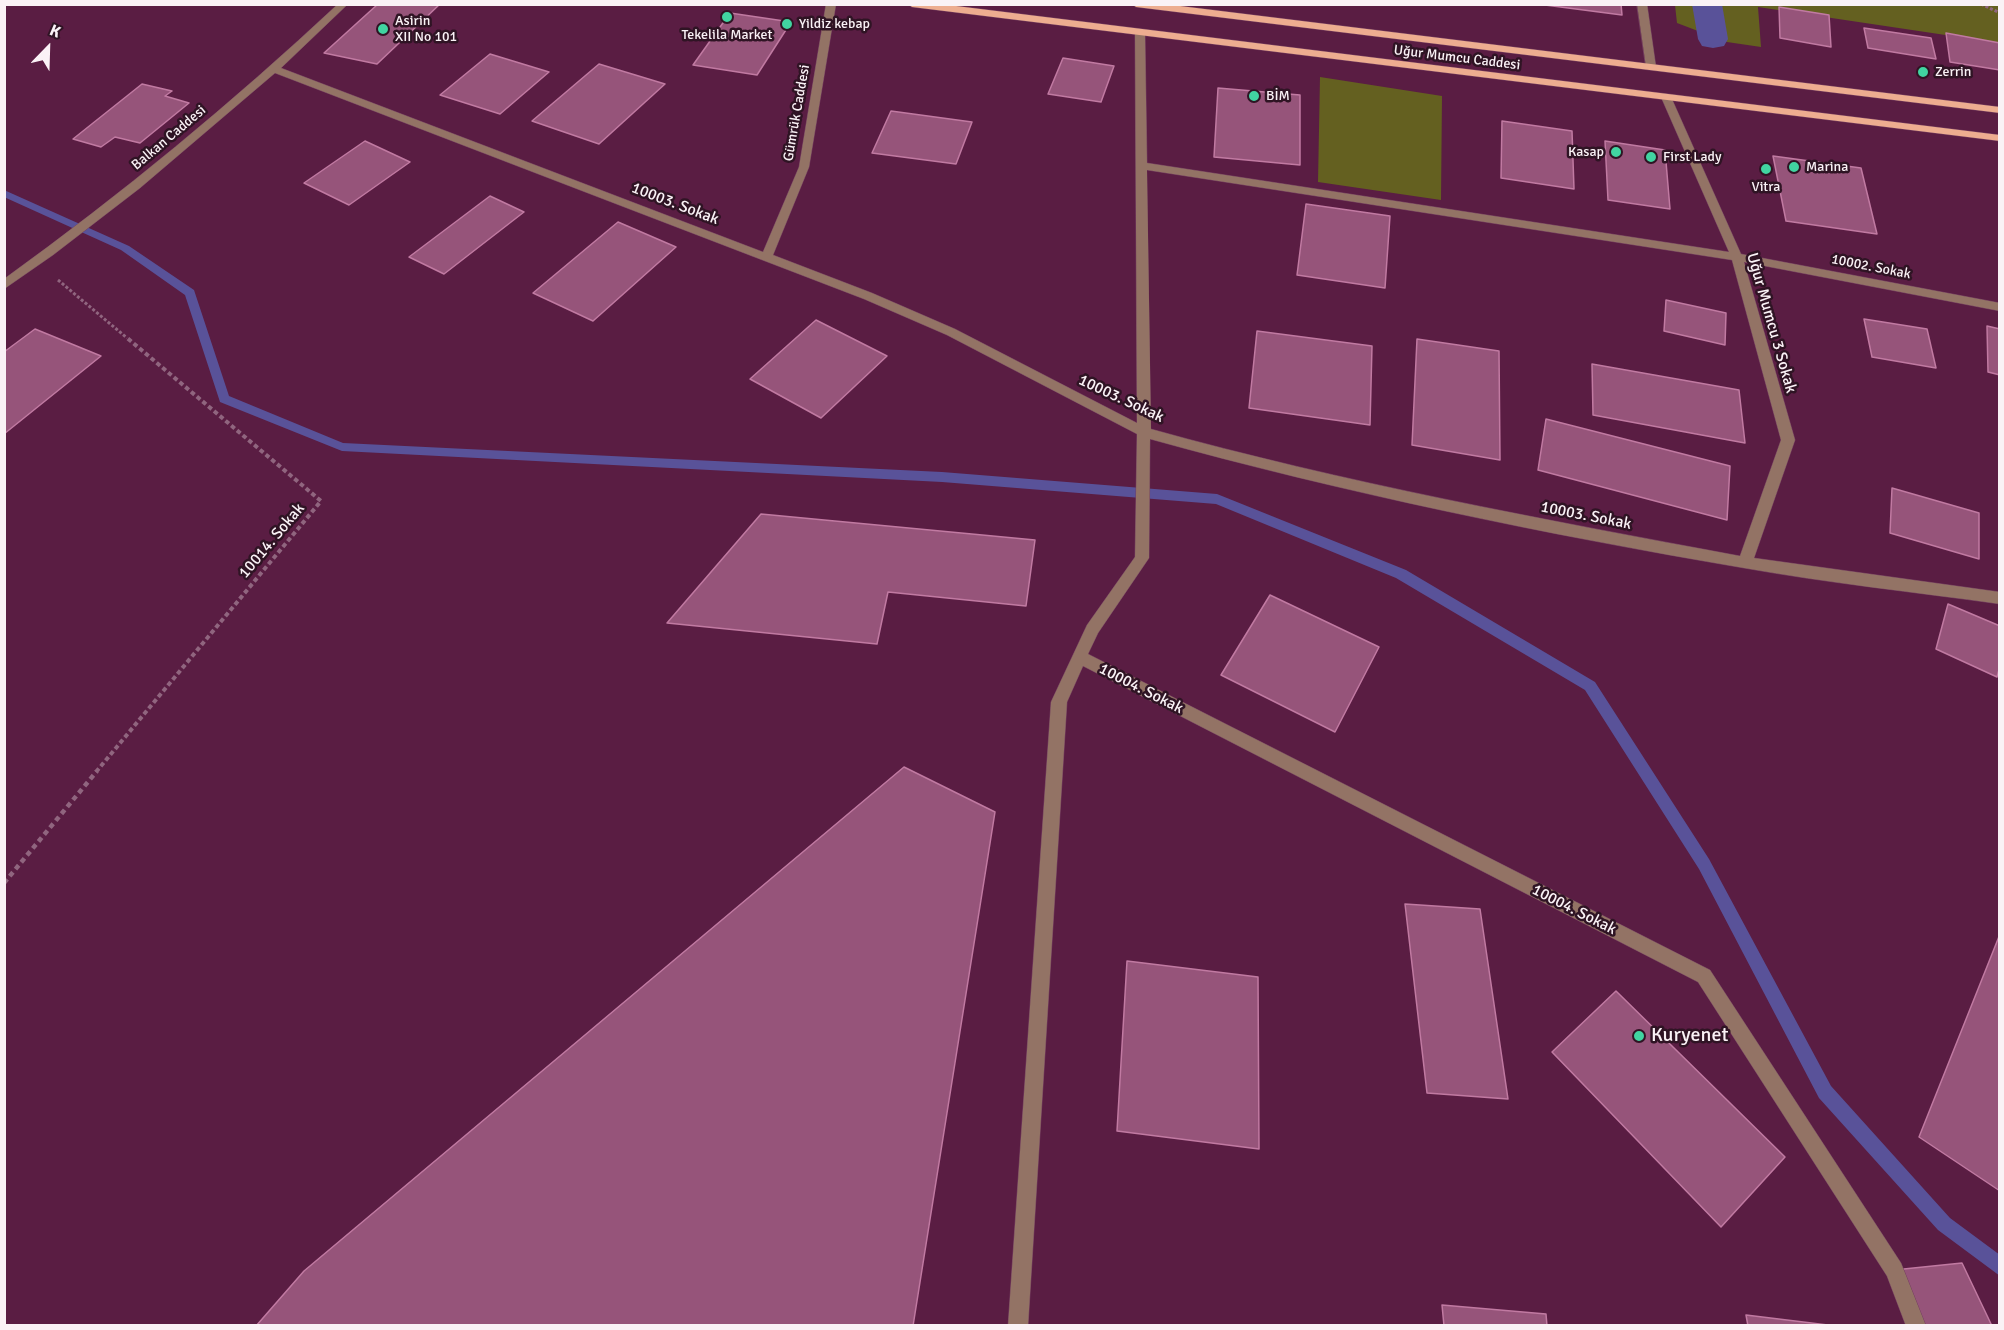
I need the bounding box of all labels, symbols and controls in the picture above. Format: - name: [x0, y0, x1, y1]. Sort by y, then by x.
- marker: Tekelila Market: [720, 10, 734, 24]
- place label: Asirin XII No 101: [395, 13, 457, 46]
- place label: Yildiz kebap: [799, 16, 870, 32]
- marker: Yildiz kebap: [780, 17, 794, 31]
- north arrow: [18, 18, 78, 78]
- text: K: [47, 20, 64, 43]
- marker: Asirin XII No 101: [376, 22, 390, 36]
- place label: Tekelila Market: [682, 27, 772, 43]
- street label: Uğur Mumcu Caddesi: [1393, 42, 1521, 74]
- street label: Gümrük Caddesi: [780, 63, 814, 163]
- place label: Zerrin: [1935, 64, 1971, 80]
- marker: Zerrin: [1916, 65, 1930, 79]
- place label: BİM: [1266, 88, 1290, 104]
- marker: BİM: [1247, 89, 1261, 103]
- street label: Balkan Caddesi: [128, 102, 210, 174]
- place label: Kasap: [1568, 144, 1604, 160]
- marker: Kasap: [1609, 145, 1623, 159]
- place label: First Lady: [1663, 149, 1722, 165]
- marker: First Lady: [1644, 150, 1658, 164]
- place label: Marina: [1806, 159, 1848, 175]
- marker: Marina: [1787, 160, 1801, 174]
- marker: Vitra: [1759, 162, 1773, 176]
- street label: 10003. Sokak: [628, 178, 722, 230]
- place label: Vitra: [1752, 179, 1780, 195]
- street label: Uğur Mumcu 3 Sokak: [1742, 251, 1800, 395]
- street label: 10002. Sokak: [1830, 251, 1912, 283]
- street label: 10003. Sokak: [1075, 371, 1167, 427]
- street label: 10003. Sokak: [1539, 498, 1633, 534]
- street label: 10014. Sokak: [235, 499, 309, 583]
- street label: 10004. Sokak: [1096, 659, 1186, 719]
- street label: 10004. Sokak: [1529, 880, 1619, 940]
- place label: Kuryenet: [1651, 1024, 1728, 1048]
- marker: Kuryenet: [1632, 1029, 1646, 1043]

